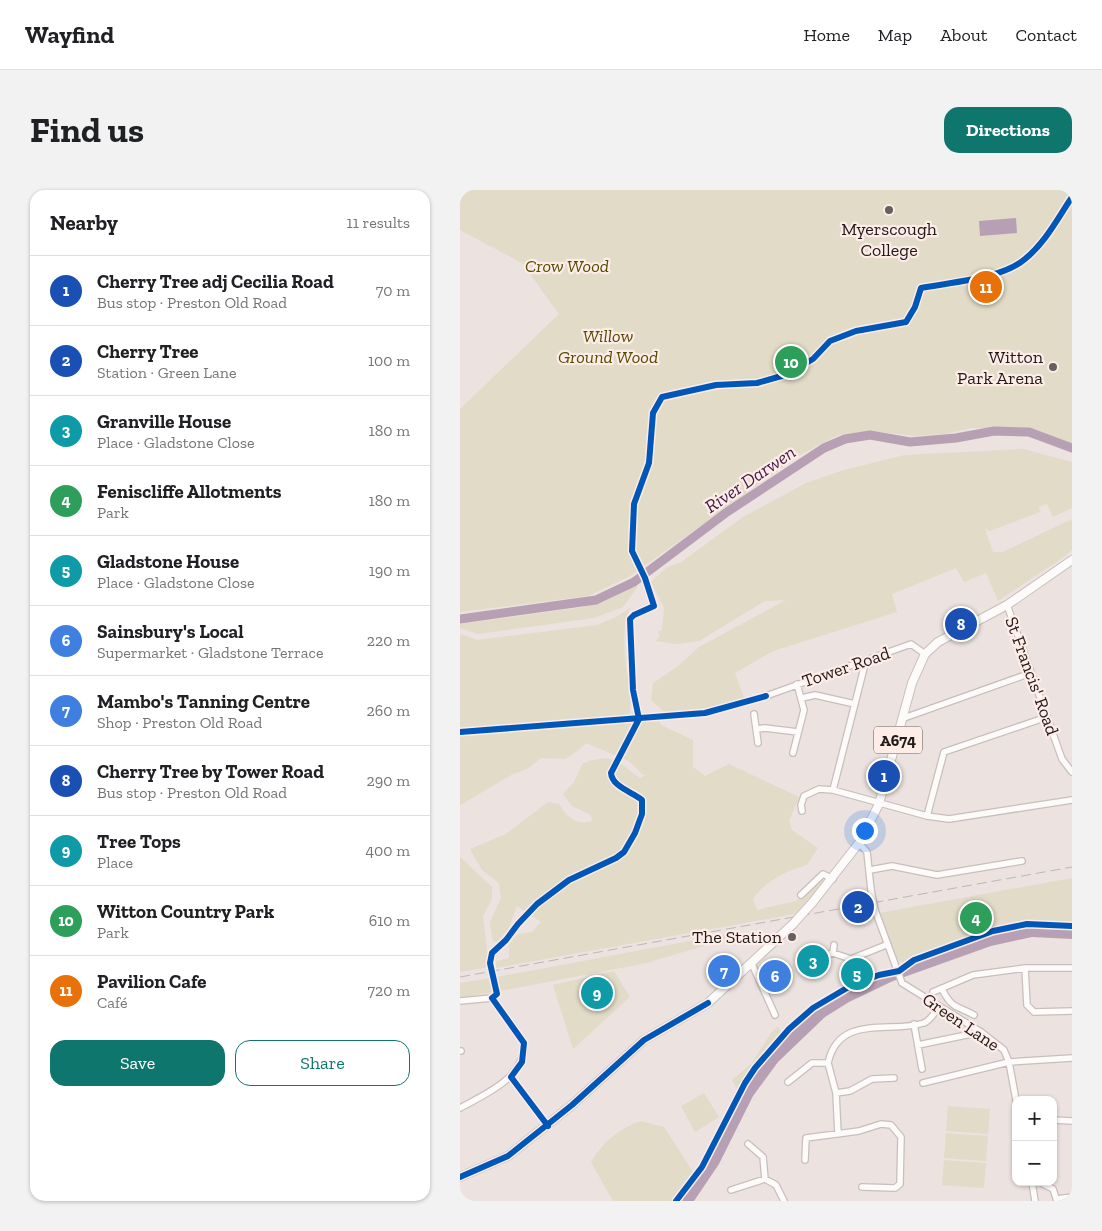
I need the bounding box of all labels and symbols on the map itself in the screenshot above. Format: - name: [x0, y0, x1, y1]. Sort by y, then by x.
- marker: Myerscough College: [883, 204, 895, 216]
- place label: Myerscough College: [841, 218, 937, 261]
- park label: Crow Wood: [525, 255, 609, 277]
- pin: 11: [970, 268, 1002, 306]
- park label: Willow Ground Wood: [558, 325, 658, 368]
- pin: 10: [775, 343, 807, 381]
- place label: Witton Park Arena: [957, 346, 1044, 389]
- marker: Witton Park Arena: [1047, 361, 1059, 373]
- water label: River Darwen: [700, 440, 800, 518]
- pin: 8: [945, 605, 977, 643]
- street label: St Francis' Road: [1000, 614, 1064, 738]
- street label: Tower Road: [799, 642, 893, 692]
- road number: A674: [874, 726, 922, 754]
- pin: 1: [868, 757, 900, 795]
- your location: [852, 818, 878, 844]
- pin: 2: [842, 888, 874, 926]
- pin: 4: [960, 899, 992, 937]
- place label: The Station: [692, 926, 783, 948]
- marker: The Station: [786, 931, 798, 943]
- pin: 3: [797, 942, 829, 980]
- pin: 7: [708, 952, 740, 990]
- pin: 5: [841, 955, 873, 993]
- pin: 6: [759, 957, 791, 995]
- pin: 9: [581, 974, 613, 1012]
- street label: Green Lane: [918, 988, 1004, 1056]

